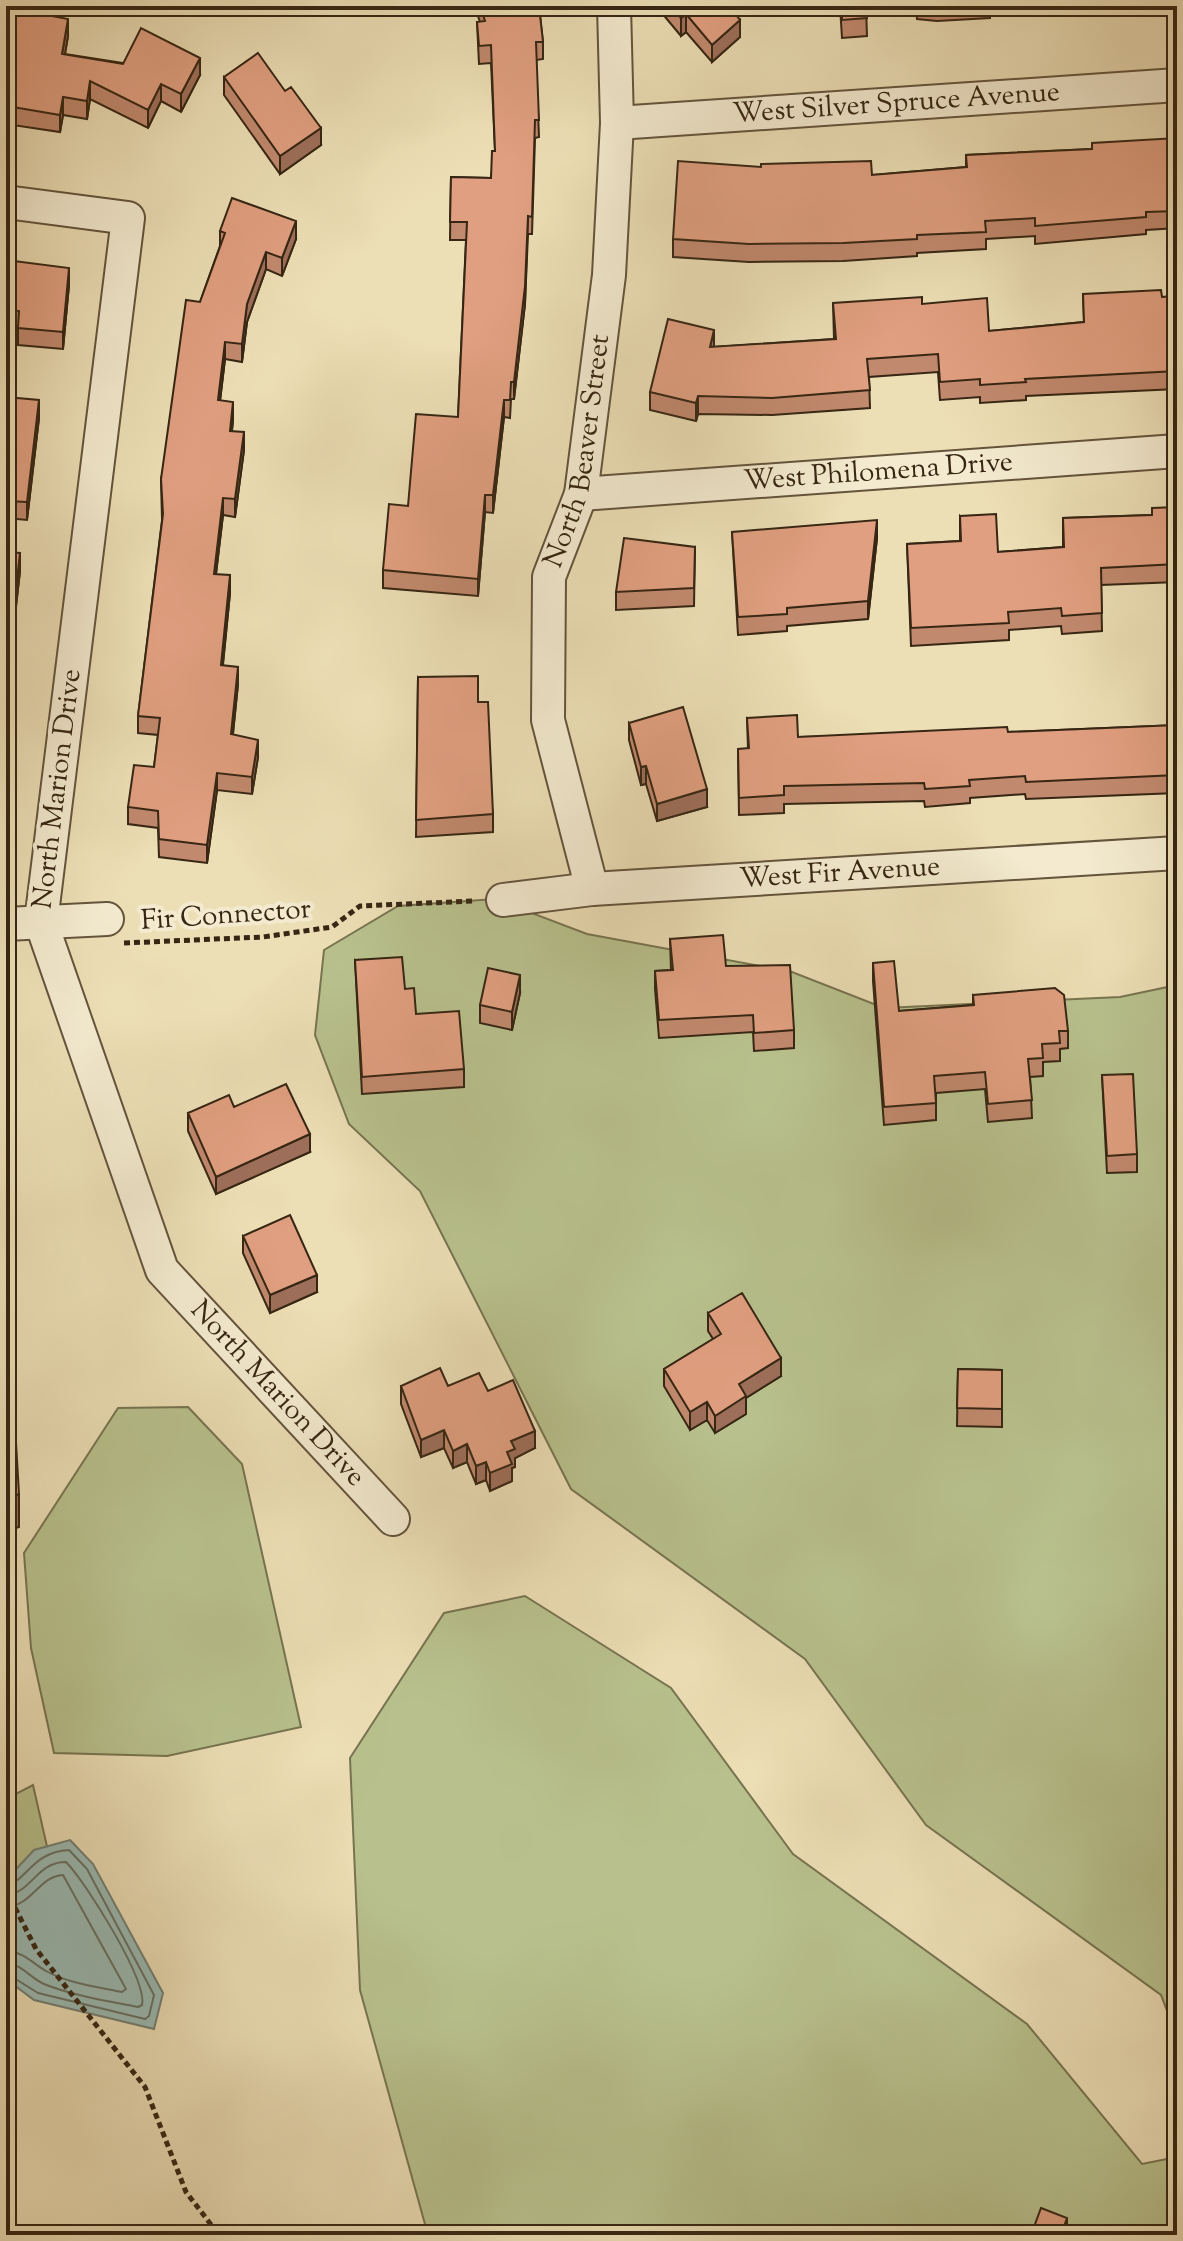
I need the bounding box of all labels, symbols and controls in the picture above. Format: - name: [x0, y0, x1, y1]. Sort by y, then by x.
- street label: West Silver Spruce Avenue: [731, 73, 1061, 135]
- street label: North Beaver Street: [534, 332, 621, 574]
- street label: West Philomena Drive: [742, 443, 1014, 502]
- street label: North Marion Drive: [23, 667, 93, 911]
- street label: West Fir Avenue: [738, 848, 941, 900]
- street label: Fir Connector: [140, 890, 313, 942]
- street label: North Marion Drive: [180, 1292, 374, 1496]

